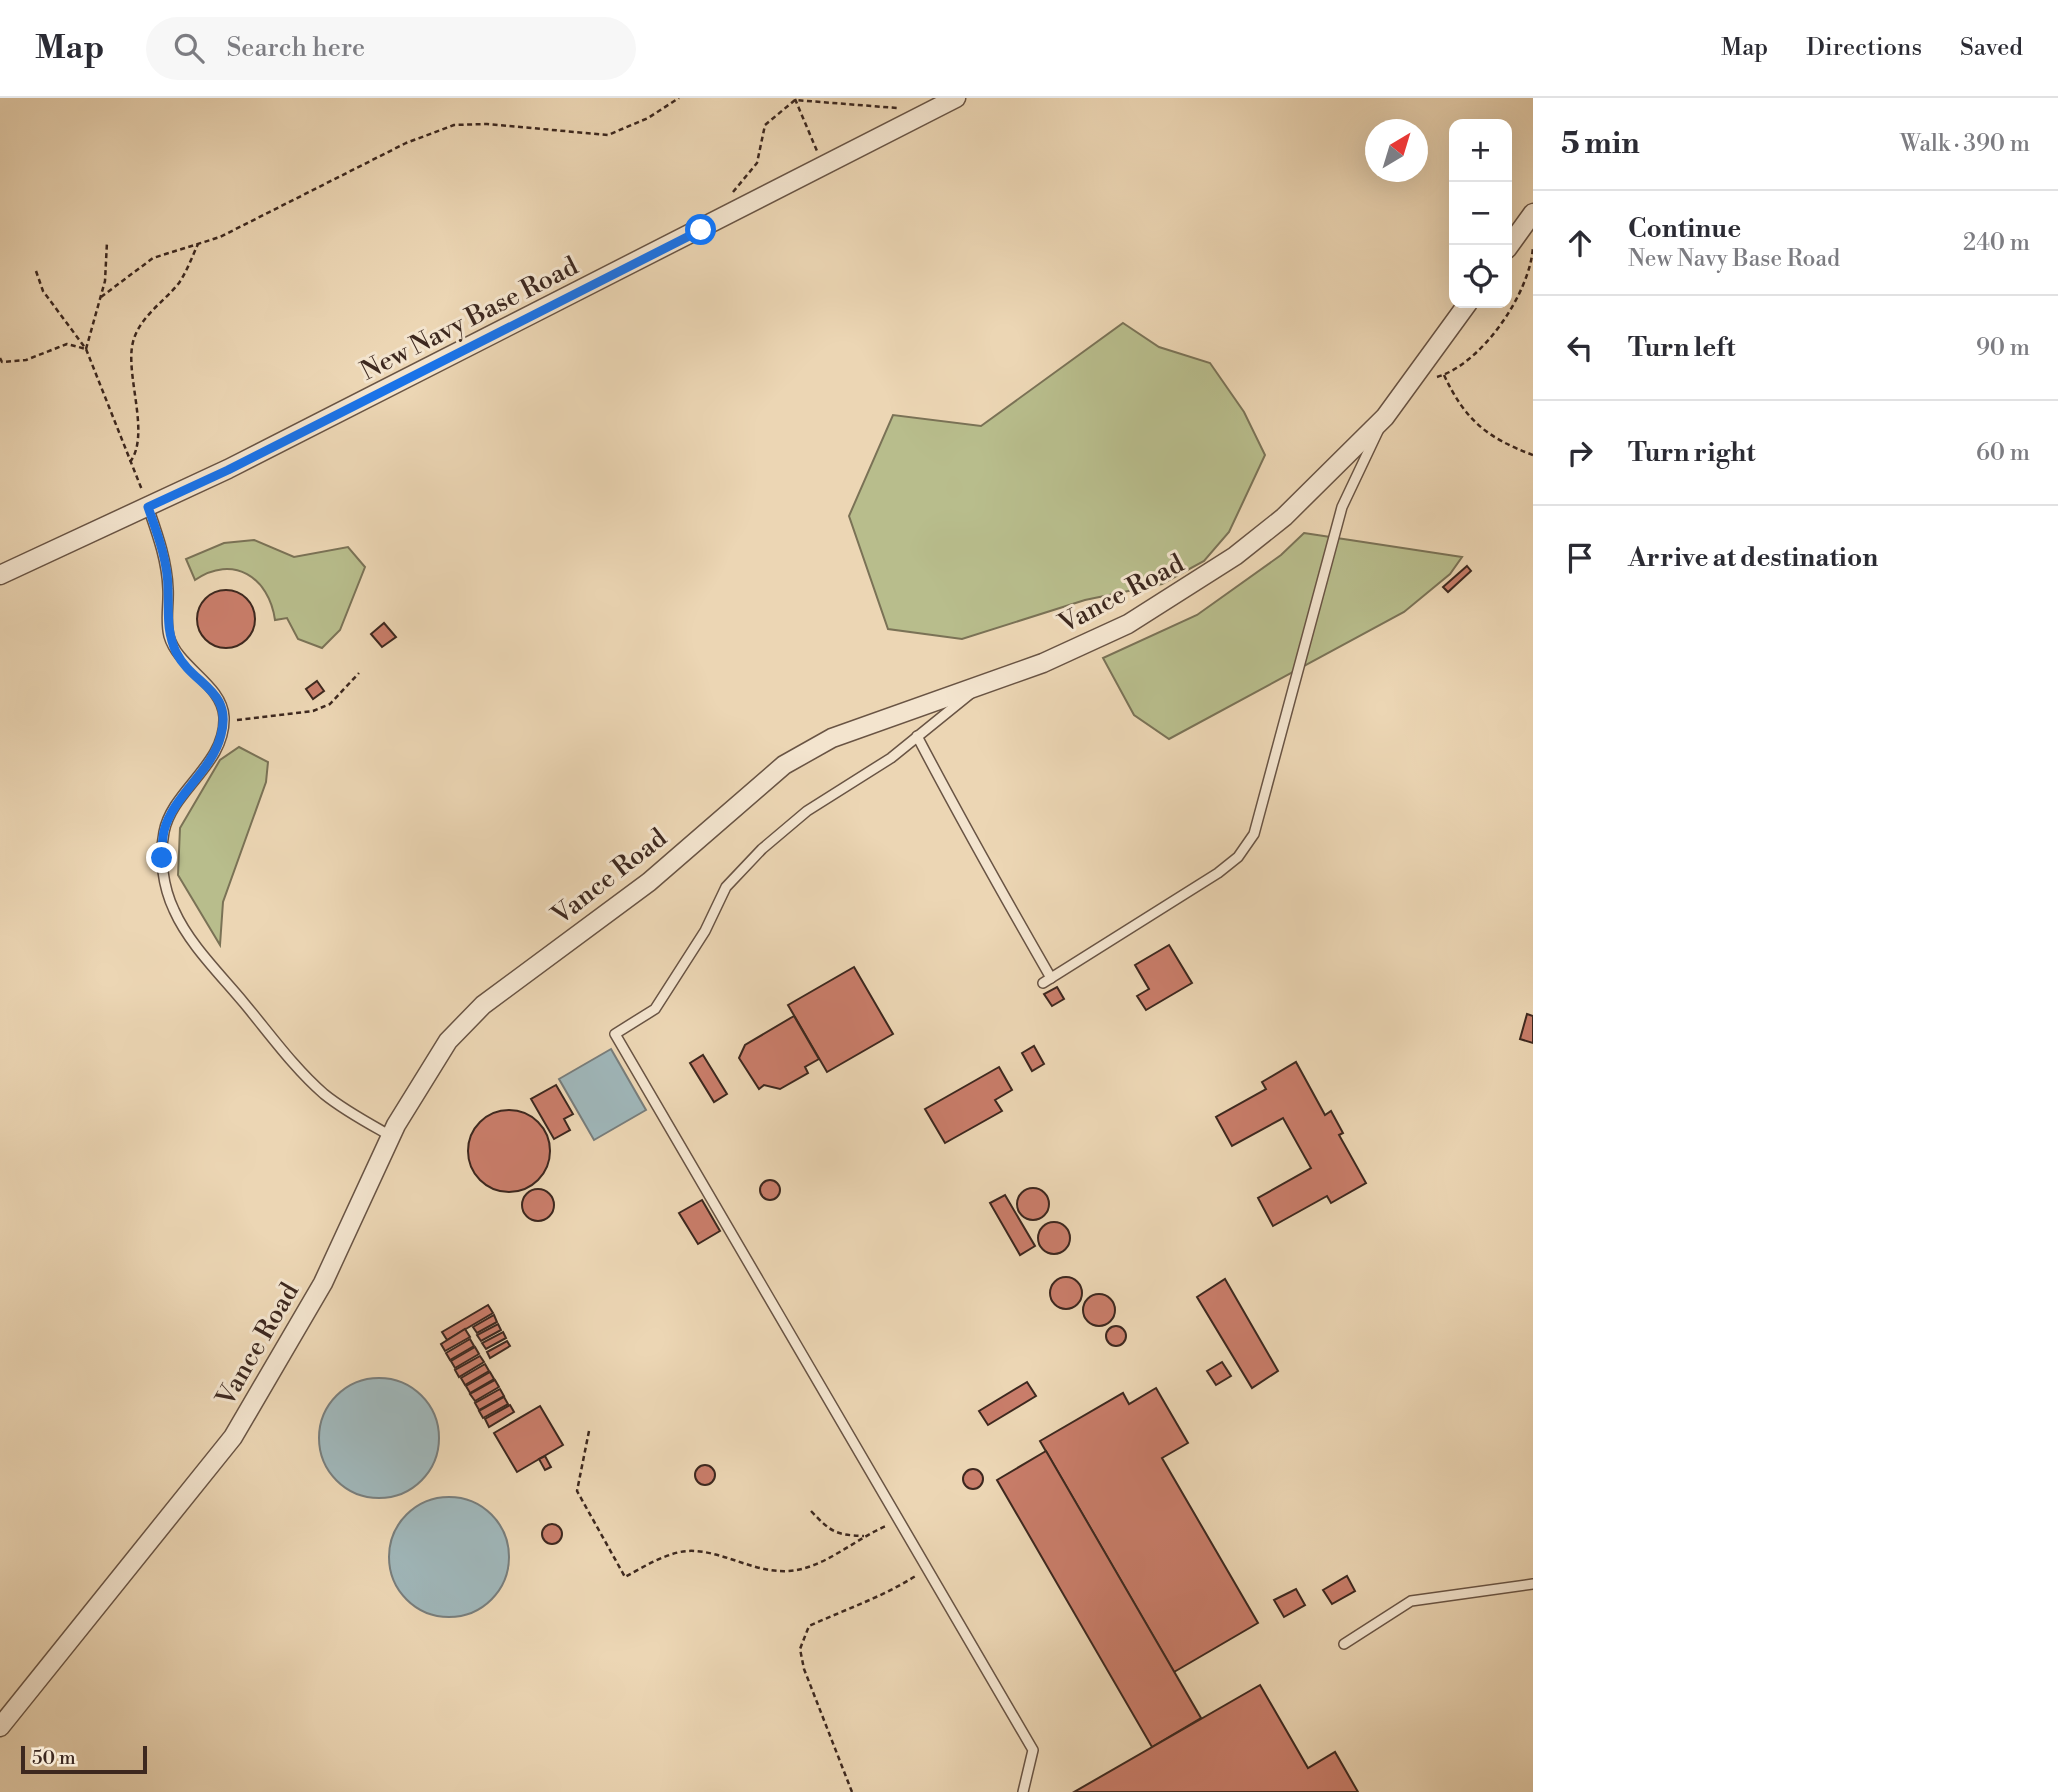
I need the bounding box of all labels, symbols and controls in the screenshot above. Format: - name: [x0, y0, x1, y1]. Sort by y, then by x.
- search box: [146, 17, 636, 80]
- text: Map: [35, 28, 104, 69]
- icon: search: [170, 29, 208, 67]
- text: Search here: [226, 32, 365, 64]
- text: Map: [1721, 33, 1768, 63]
- text: Directions: [1806, 33, 1922, 63]
- text: Saved: [1960, 33, 2023, 63]
- north arrow: [1365, 119, 1428, 182]
- map controls: [1449, 119, 1512, 308]
- button: +: [1449, 119, 1512, 182]
- text: 5 min: [1561, 125, 1640, 163]
- text: Walk · 390 m: [1900, 130, 2030, 158]
- button: −: [1449, 182, 1512, 245]
- text: Continue: [1628, 213, 1741, 245]
- route start: [685, 214, 716, 245]
- icon: ahead: [1561, 224, 1599, 262]
- text: 240 m: [1963, 229, 2030, 257]
- button: locate: [1449, 245, 1512, 308]
- text: New Navy Base Road: [1628, 245, 1840, 273]
- street label: New Navy Base Road: [355, 250, 584, 388]
- icon: left: [1561, 329, 1599, 367]
- text: Turn left: [1628, 332, 1736, 364]
- text: 90 m: [1976, 334, 2030, 362]
- icon: right: [1561, 434, 1599, 472]
- text: Turn right: [1628, 437, 1756, 469]
- text: 60 m: [1976, 439, 2030, 467]
- icon: arrive: [1561, 539, 1599, 577]
- text: Arrive at destination: [1628, 542, 1878, 574]
- street label: Vance Road: [1053, 548, 1190, 641]
- street label: Vance Road: [545, 822, 674, 932]
- route end: [146, 842, 177, 873]
- street label: Vance Road: [209, 1277, 306, 1413]
- scale bar: [21, 1743, 147, 1775]
- text: 50 m: [32, 1746, 76, 1770]

